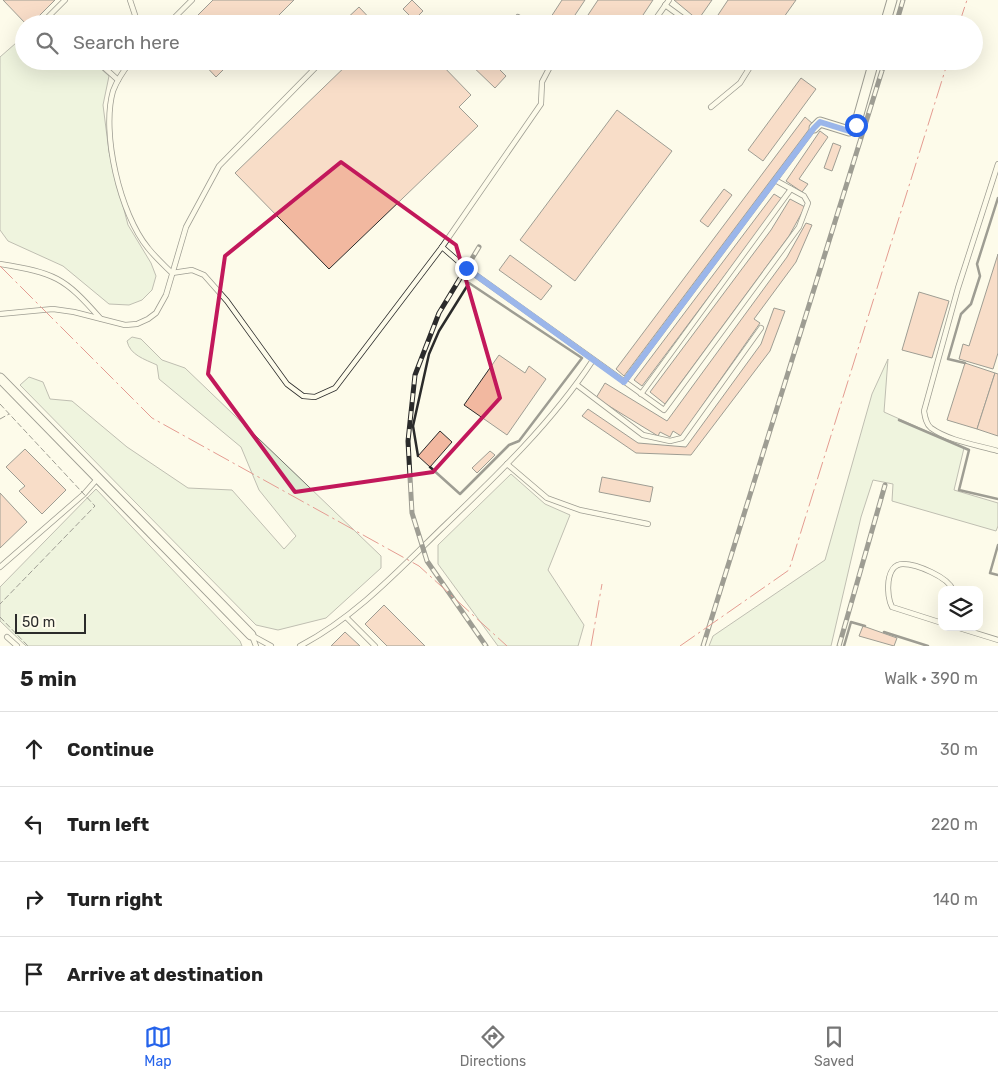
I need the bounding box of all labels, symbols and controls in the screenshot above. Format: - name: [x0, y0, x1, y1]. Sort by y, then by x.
- search box: [15, 15, 983, 70]
- icon: search: [33, 29, 61, 57]
- text: Search here: [73, 31, 180, 54]
- route start: [845, 114, 868, 137]
- route end: [455, 257, 478, 280]
- map controls: [938, 586, 983, 631]
- button: layers: [938, 586, 983, 631]
- scale bar: [15, 611, 86, 634]
- text: 50 m: [22, 614, 55, 631]
- text: 5 min: [20, 666, 77, 691]
- text: Walk · 390 m: [884, 669, 978, 688]
- icon: ahead: [20, 735, 48, 763]
- text: Continue: [67, 738, 154, 761]
- text: 30 m: [940, 740, 978, 759]
- icon: left: [20, 810, 48, 838]
- text: Turn left: [67, 813, 149, 836]
- text: 220 m: [931, 815, 978, 834]
- icon: right: [20, 885, 48, 913]
- text: Turn right: [67, 888, 162, 911]
- text: 140 m: [933, 890, 978, 909]
- icon: arrive: [20, 960, 48, 988]
- text: Arrive at destination: [67, 963, 263, 986]
- tab: Map: [144, 1023, 172, 1070]
- tab: Directions: [460, 1023, 526, 1070]
- tab: Saved: [814, 1023, 854, 1070]

